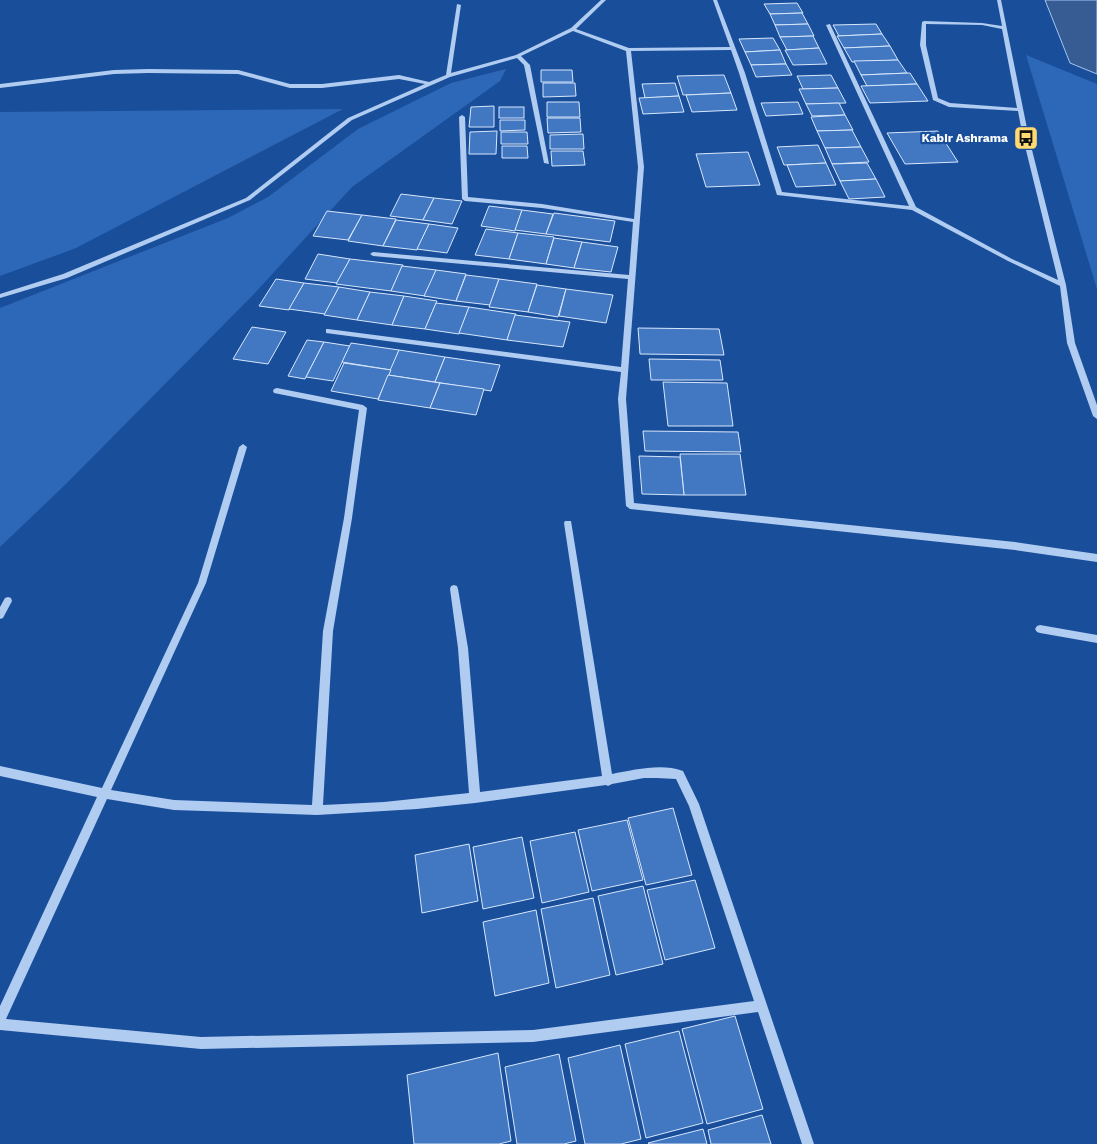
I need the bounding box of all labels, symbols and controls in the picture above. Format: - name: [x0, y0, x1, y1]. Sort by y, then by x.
- bus stop icon: Kabir Ashrama: [1013, 125, 1039, 151]
- place label: Kabir Ashrama: [921, 131, 1008, 145]

